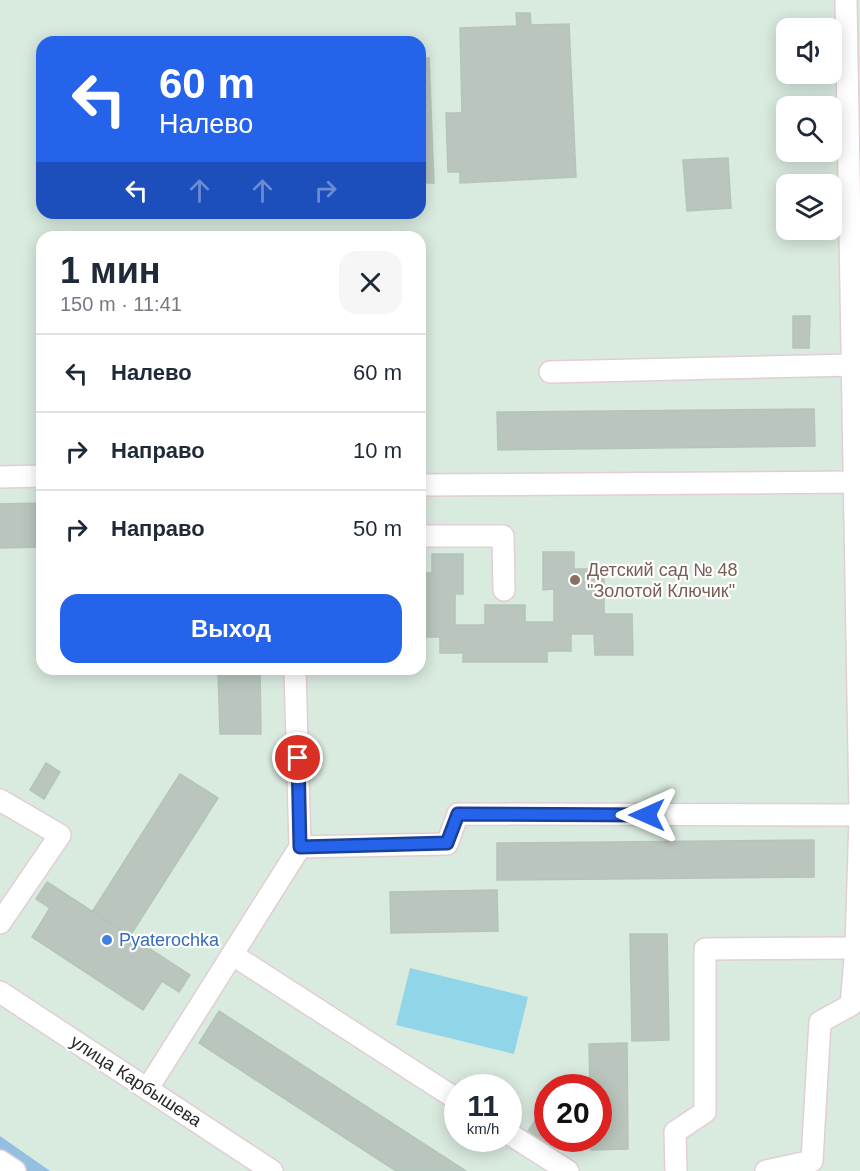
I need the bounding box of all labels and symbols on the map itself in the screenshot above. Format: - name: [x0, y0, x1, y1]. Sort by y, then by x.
- place label: Детский сад № 48 "Золотой Ключик": [587, 560, 737, 601]
- marker: Детский сад № 48 "Золотой Ключик": [568, 573, 582, 587]
- pin: [272, 732, 323, 783]
- position arrow: [615, 783, 679, 847]
- place label: Pyaterochka: [119, 930, 220, 950]
- marker: Pyaterochka: [100, 933, 114, 947]
- street label: улица Карбышева: [67, 1031, 206, 1131]
- speed limit sign: 20: [534, 1074, 612, 1152]

